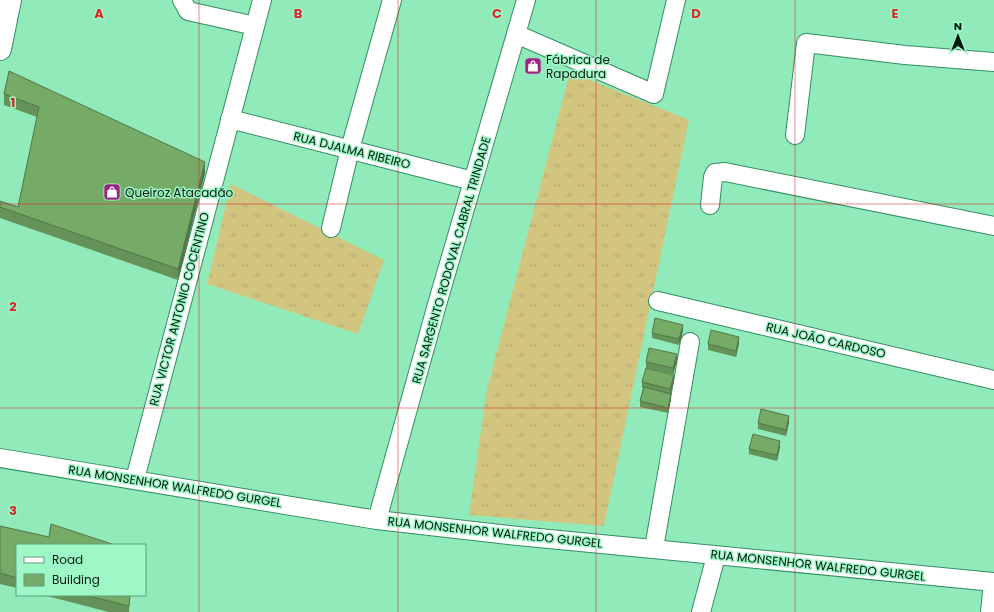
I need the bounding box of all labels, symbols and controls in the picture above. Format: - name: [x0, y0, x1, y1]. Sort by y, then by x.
- text: A: [94, 4, 104, 23]
- text: B: [294, 4, 303, 23]
- text: C: [492, 4, 502, 23]
- text: D: [691, 4, 701, 23]
- text: E: [891, 4, 899, 23]
- north arrow: [938, 16, 978, 56]
- text: N: [954, 18, 962, 34]
- place label: Fábrica de Rapadura: [546, 51, 610, 82]
- shop icon: Fábrica de Rapadura: [523, 56, 543, 76]
- text: 1: [11, 93, 15, 112]
- street label: RUA DJALMA RIBEIRO: [292, 127, 412, 173]
- street label: RUA SARGENTO RODOVAL CABRAL TRINDADE: [408, 134, 494, 386]
- shop icon: Queiroz Atacadão: [102, 182, 122, 202]
- place label: Queiroz Atacadão: [125, 184, 234, 201]
- street label: RUA VICTOR ANTONIO COCENTINO: [145, 210, 213, 408]
- text: 2: [9, 297, 17, 316]
- street label: RUA JOÃO CARDOSO: [765, 318, 887, 362]
- street label: RUA MONSENHOR WALFREDO GURGEL: [67, 461, 283, 511]
- text: 3: [9, 501, 17, 520]
- street label: RUA MONSENHOR WALFREDO GURGEL: [387, 512, 603, 552]
- legend: [16, 544, 146, 596]
- street label: RUA MONSENHOR WALFREDO GURGEL: [710, 545, 926, 585]
- text: Road: [52, 551, 83, 568]
- text: Building: [52, 571, 100, 588]

